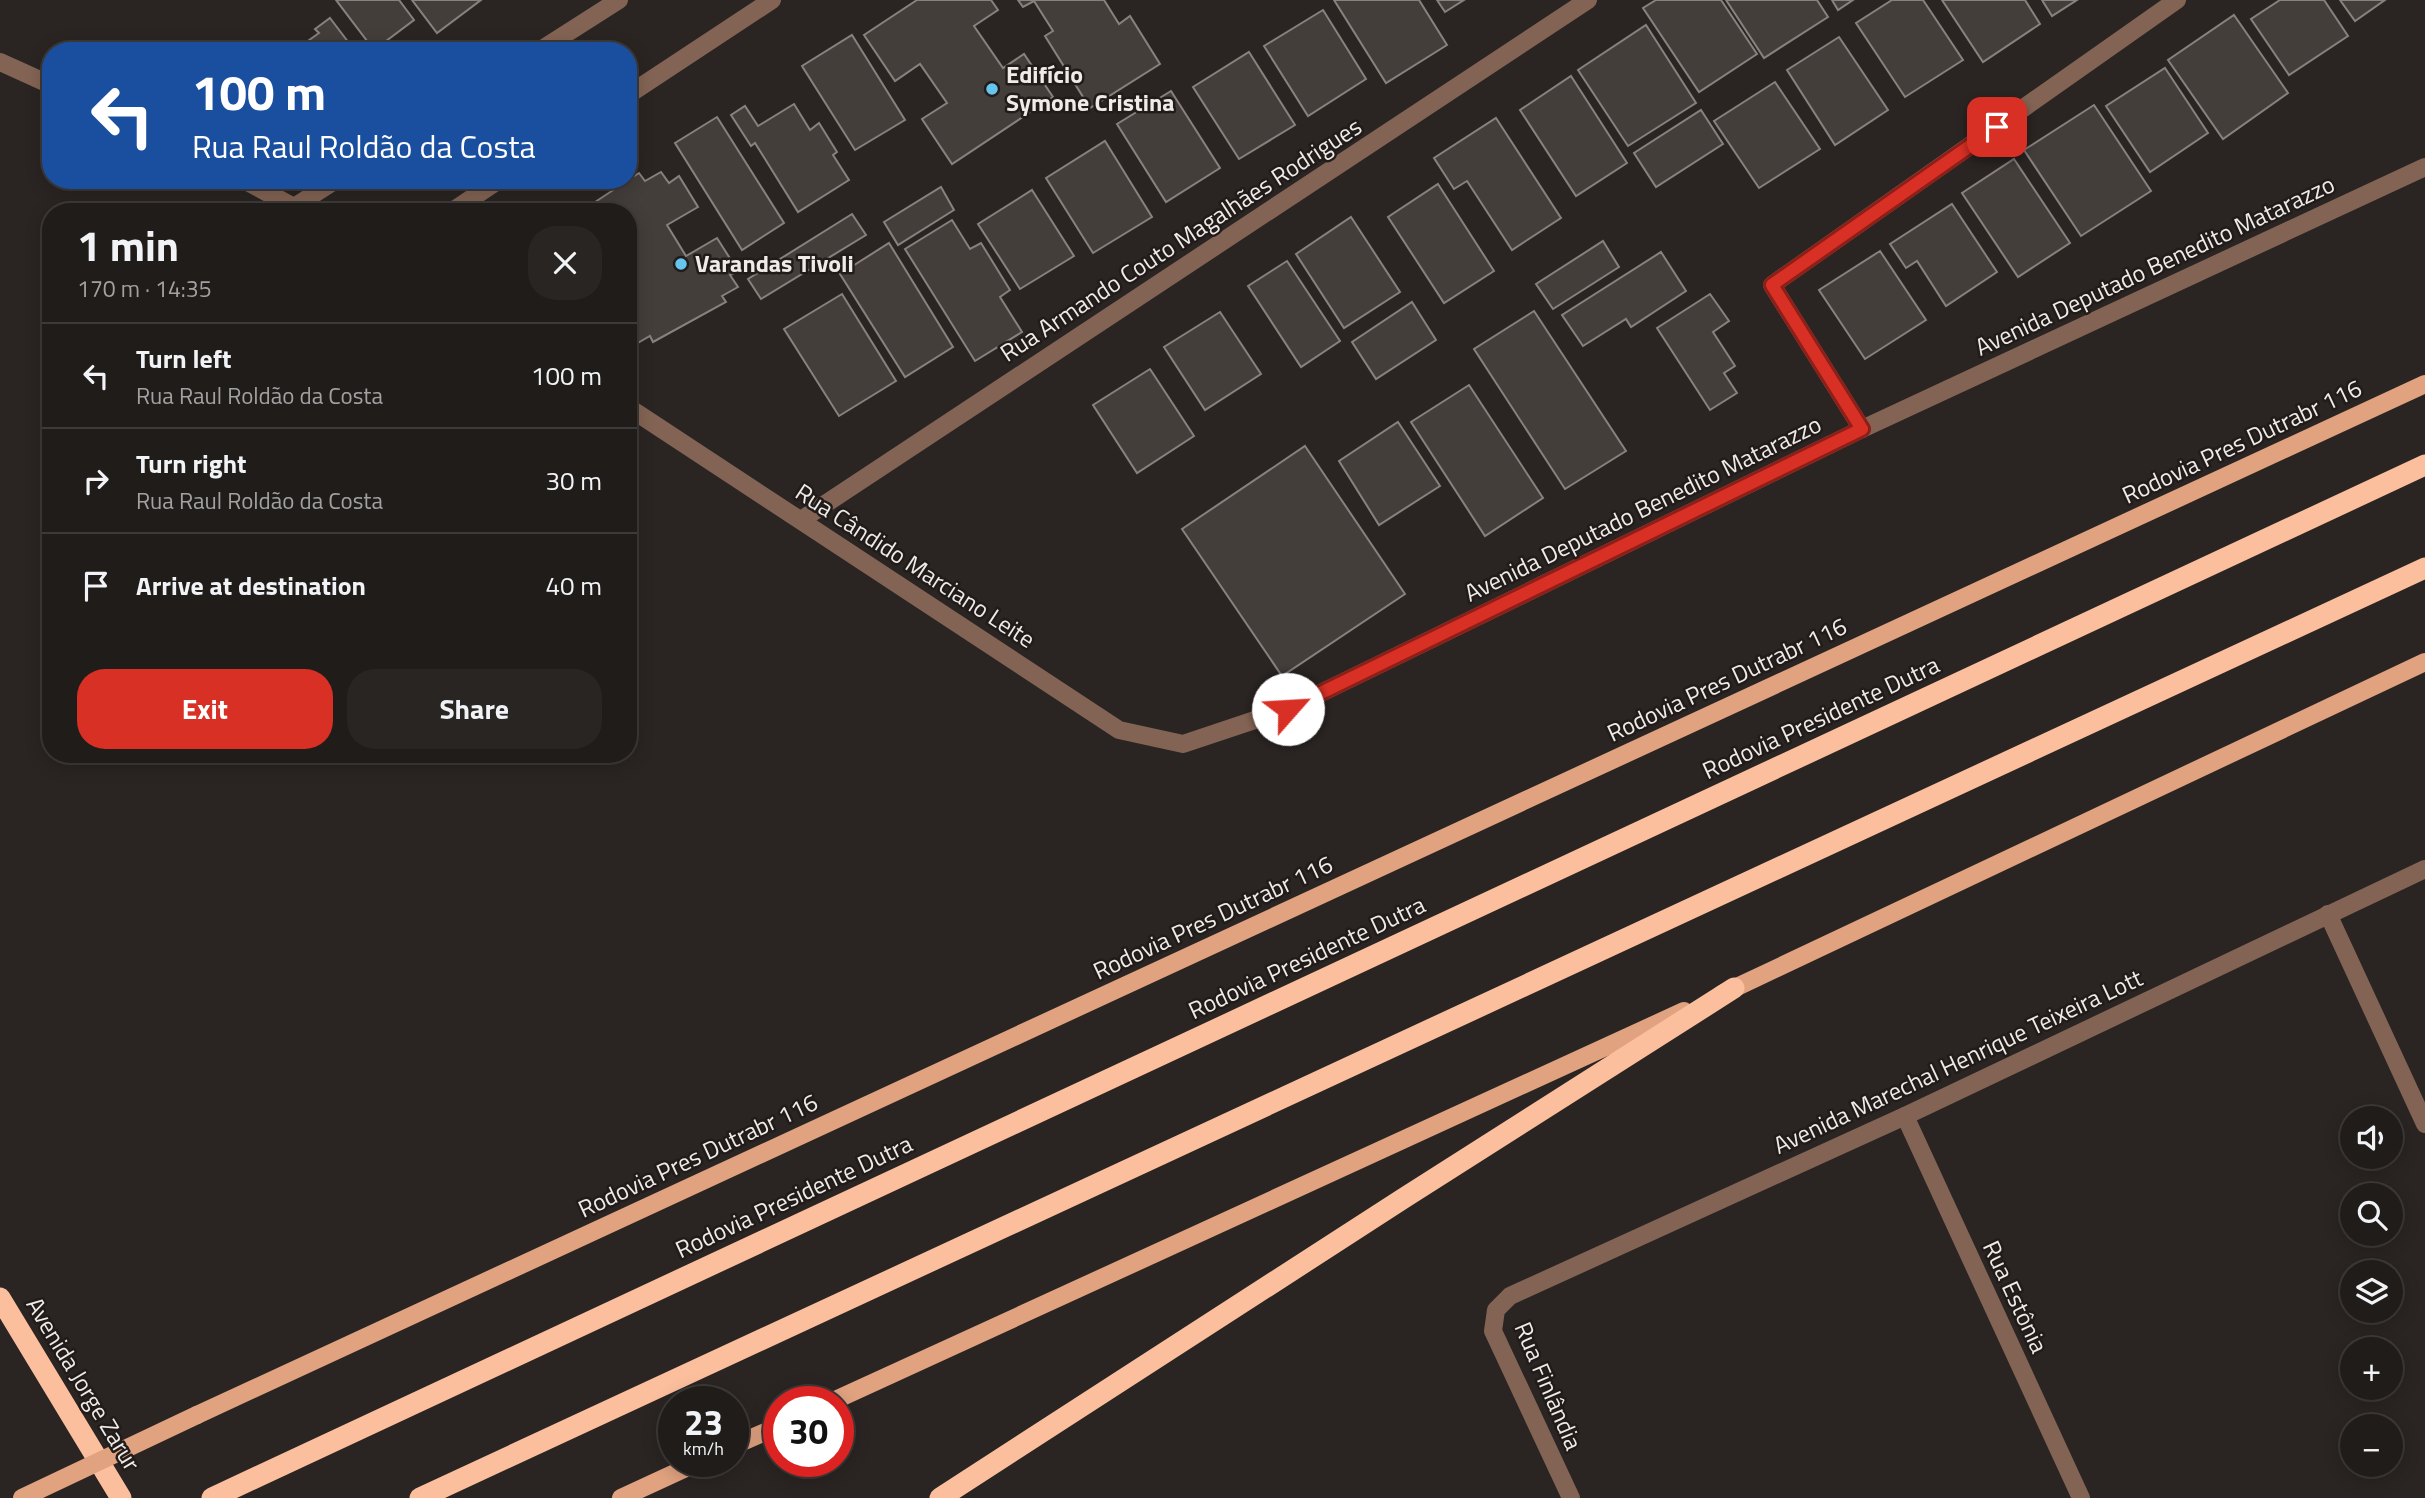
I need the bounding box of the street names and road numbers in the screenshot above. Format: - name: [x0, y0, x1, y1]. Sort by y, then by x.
- street label: Rua Armando Couto Magalhães Rodrigues: [992, 108, 1368, 370]
- street label: Avenida Deputado Benedito Matarazzo: [1969, 166, 2340, 364]
- street label: Rodovia Pres Dutrabr 116: [2116, 370, 2367, 513]
- street label: Avenida Deputado Benedito Matarazzo: [1458, 406, 1827, 610]
- street label: Rua Cândido Marciano Leite: [789, 474, 1043, 656]
- street label: Rodovia Pres Dutrabr 116: [1601, 608, 1852, 751]
- street label: Rodovia Presidente Dutra: [1696, 646, 1945, 788]
- street label: Rodovia Pres Dutrabr 116: [1087, 846, 1338, 989]
- street label: Rodovia Presidente Dutra: [1182, 886, 1431, 1028]
- street label: Avenida Marechal Henrique Teixeira Lott: [1767, 959, 2149, 1163]
- street label: Rodovia Pres Dutrabr 116: [572, 1084, 823, 1227]
- street label: Rodovia Presidente Dutra: [669, 1125, 918, 1267]
- street label: Rua Estônia: [1974, 1234, 2058, 1359]
- street label: Avenida Jorge Zarur: [18, 1290, 150, 1477]
- street label: Rua Finlândia: [1506, 1316, 1592, 1455]

